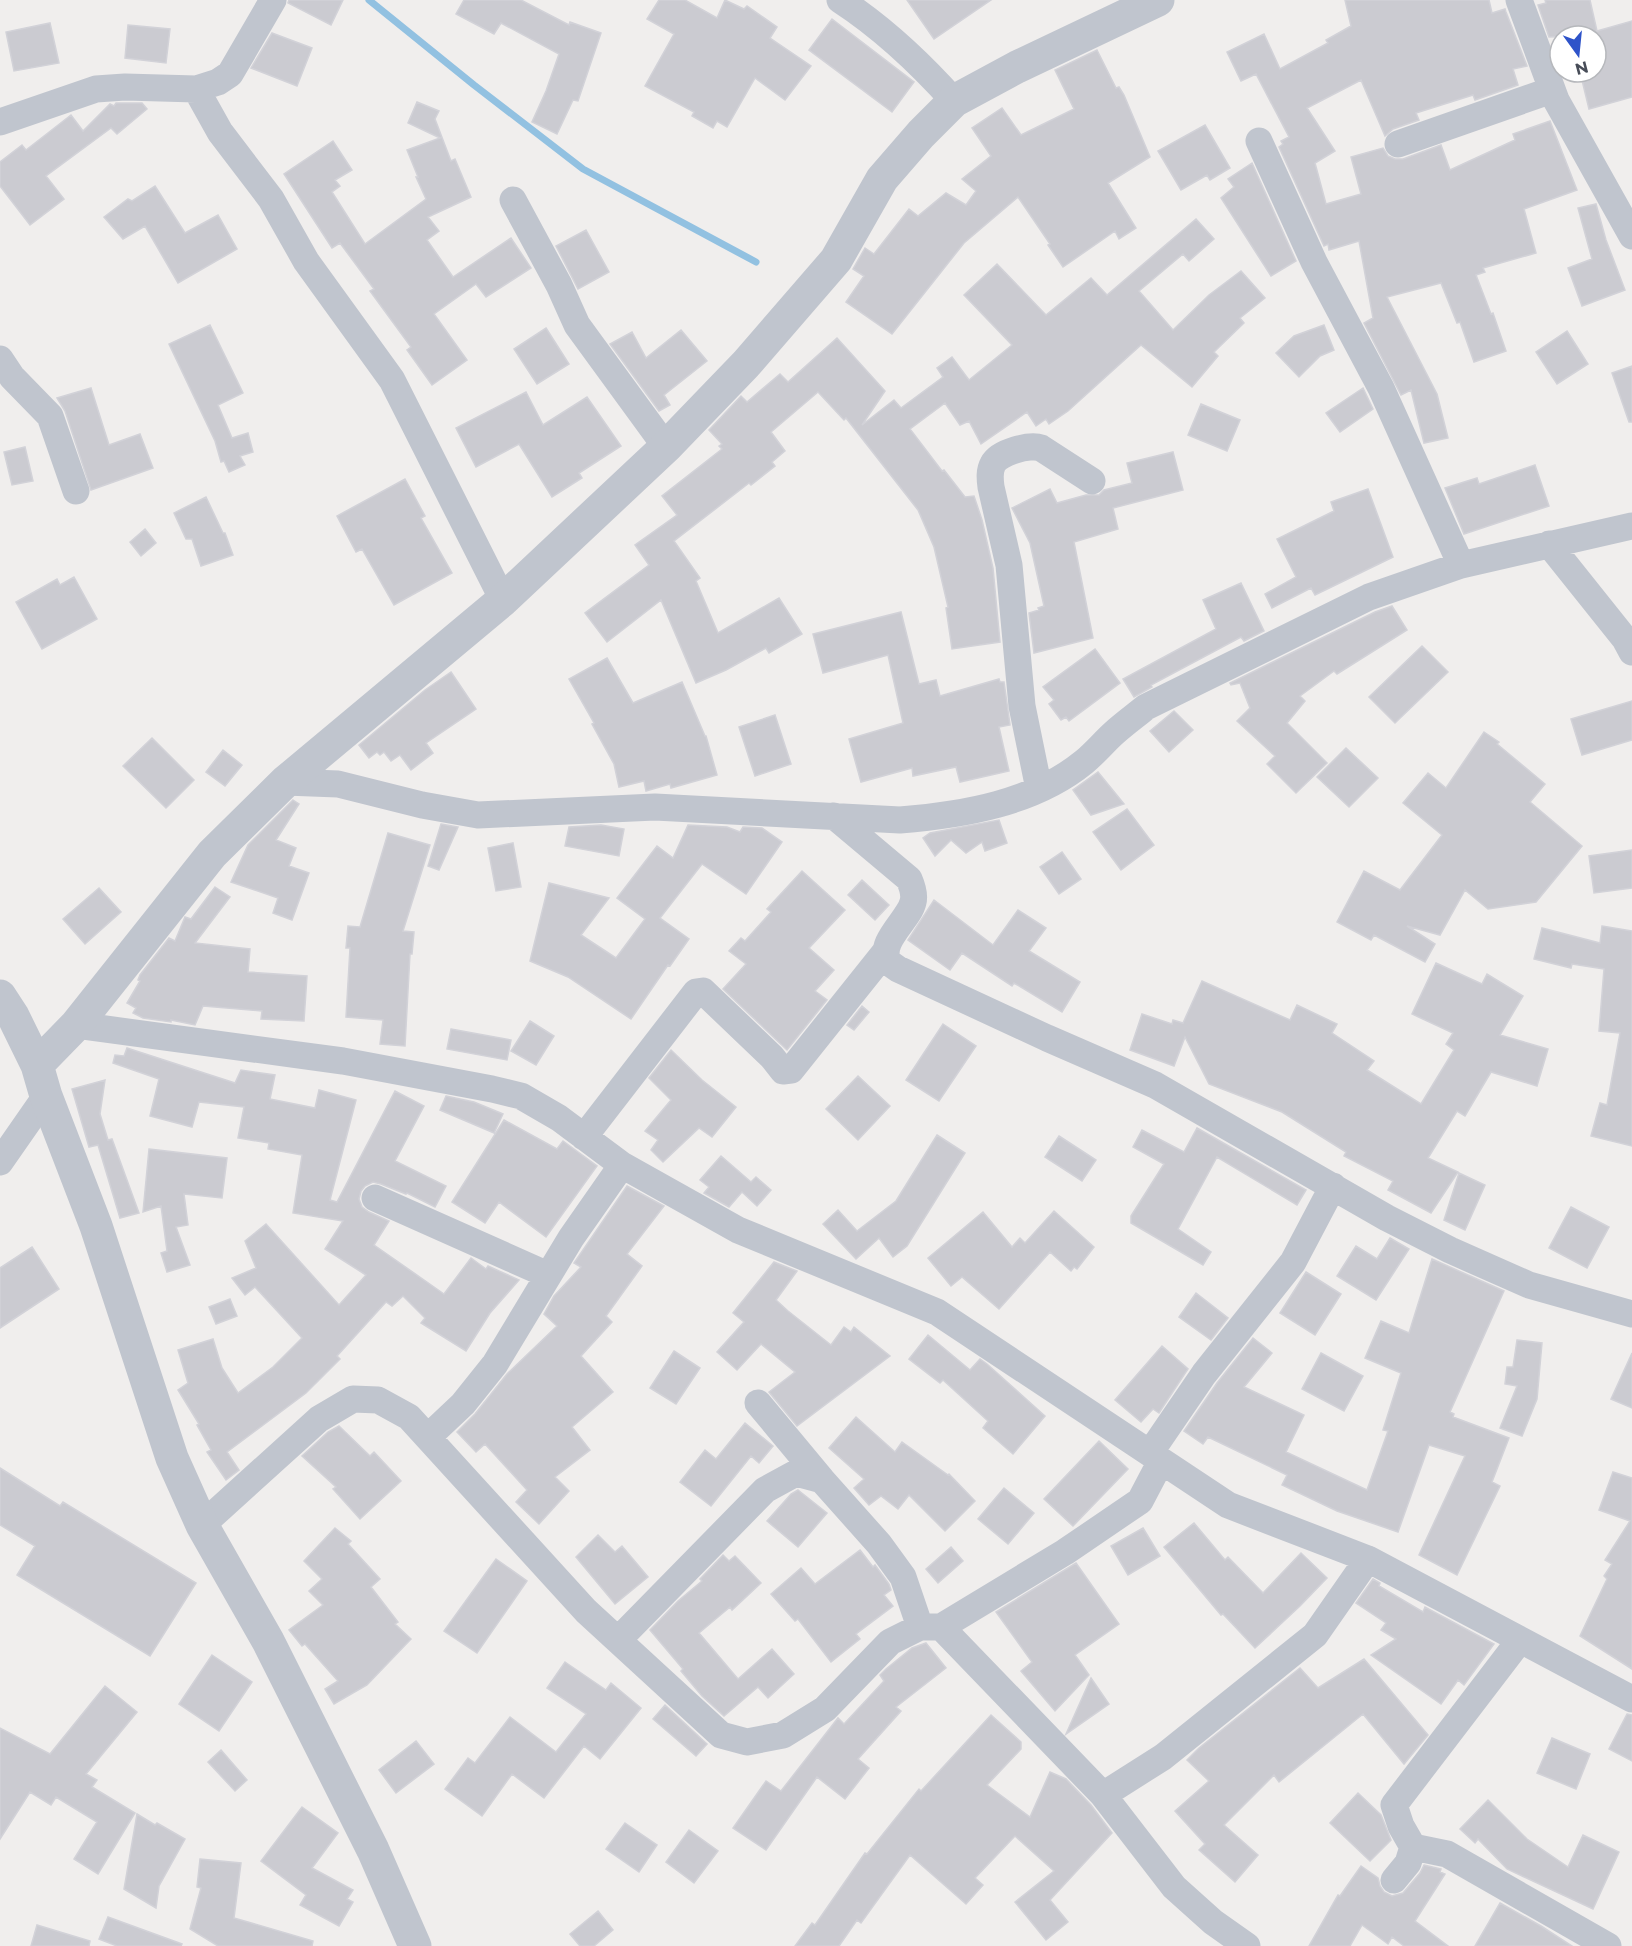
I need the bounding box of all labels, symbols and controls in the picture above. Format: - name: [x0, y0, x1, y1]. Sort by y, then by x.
- north arrow: [1548, 24, 1608, 84]
- text: N: [1573, 57, 1590, 79]

